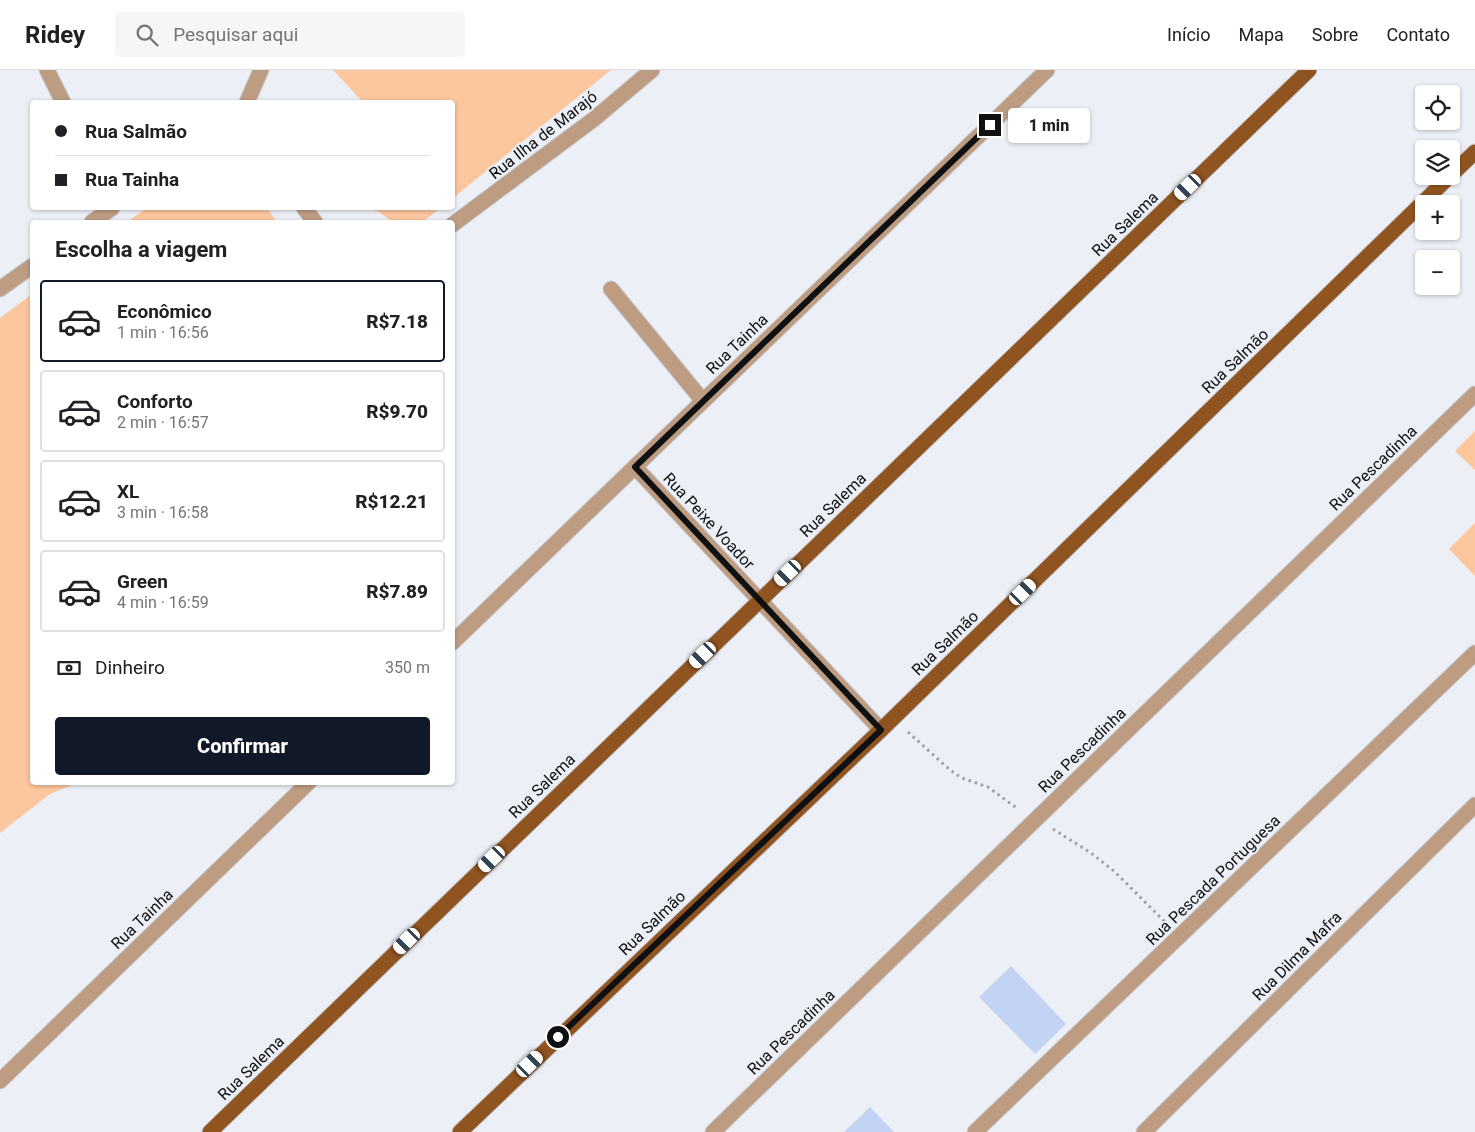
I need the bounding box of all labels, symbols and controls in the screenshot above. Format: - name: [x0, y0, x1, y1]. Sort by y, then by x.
- search box: [115, 12, 465, 57]
- text: Ridey: [25, 21, 85, 49]
- icon: search: [133, 21, 161, 49]
- text: Pesquisar aqui: [173, 23, 298, 46]
- text: Início: [1167, 24, 1210, 45]
- text: Mapa: [1238, 24, 1284, 45]
- text: Sobre: [1312, 24, 1358, 45]
- text: Contato: [1386, 24, 1450, 45]
- map controls: [1415, 85, 1460, 295]
- button: locate: [1415, 85, 1460, 130]
- street label: Rua Ilha de Marajó: [485, 87, 601, 183]
- callout: 1 min: [1008, 108, 1090, 142]
- route end: [979, 114, 1001, 136]
- text: 1 min: [1029, 116, 1069, 135]
- text: Rua Salmão: [85, 120, 187, 143]
- button: layers: [1415, 140, 1460, 185]
- text: Rua Tainha: [85, 168, 179, 191]
- car: [1172, 171, 1204, 203]
- street label: Rua Salema: [1088, 188, 1162, 260]
- button: +: [1415, 195, 1460, 240]
- text: Escolha a viagem: [55, 237, 227, 262]
- button: −: [1415, 250, 1460, 295]
- icon: car: [57, 299, 102, 344]
- text: Econômico: [117, 300, 212, 323]
- text: R$7.18: [366, 310, 428, 333]
- street label: Rua Tainha: [702, 310, 772, 378]
- text: 1 min · 16:56: [117, 323, 209, 342]
- street label: Rua Salmão: [1198, 325, 1272, 397]
- icon: car: [57, 389, 102, 434]
- text: Conforto: [117, 390, 193, 413]
- text: R$9.70: [366, 400, 428, 423]
- text: 2 min · 16:57: [117, 413, 209, 432]
- street label: Rua Pescadinha: [1325, 421, 1421, 515]
- street label: Rua Peixe Voador: [659, 469, 759, 574]
- street label: Rua Salema: [796, 469, 870, 541]
- icon: car: [57, 479, 102, 524]
- text: XL: [117, 480, 139, 503]
- text: R$12.21: [355, 490, 428, 513]
- text: 3 min · 16:58: [117, 503, 209, 522]
- car: [771, 557, 804, 589]
- icon: car: [57, 569, 102, 614]
- text: Green: [117, 570, 168, 593]
- car: [1006, 576, 1039, 608]
- text: R$7.89: [366, 580, 428, 603]
- text: 4 min · 16:59: [117, 593, 209, 612]
- street label: Rua Salmão: [908, 607, 982, 679]
- car: [686, 639, 719, 671]
- icon: cash: [55, 654, 83, 682]
- text: Dinheiro: [95, 656, 165, 679]
- text: 350 m: [385, 658, 430, 677]
- street label: Rua Pescadinha: [1034, 703, 1130, 797]
- button: Confirmar: [55, 717, 430, 775]
- street label: Rua Salema: [505, 750, 579, 822]
- street label: Rua Pescada Portuguesa: [1142, 811, 1284, 949]
- car: [475, 843, 508, 875]
- street label: Rua Tainha: [107, 885, 177, 953]
- street label: Rua Salmão: [615, 887, 689, 959]
- street label: Rua Dilma Mafra: [1248, 907, 1346, 1005]
- car: [390, 925, 423, 957]
- street label: Rua Pescadinha: [743, 985, 839, 1079]
- route start: [547, 1026, 569, 1048]
- street label: Rua Salema: [214, 1032, 288, 1104]
- car: [513, 1048, 546, 1080]

